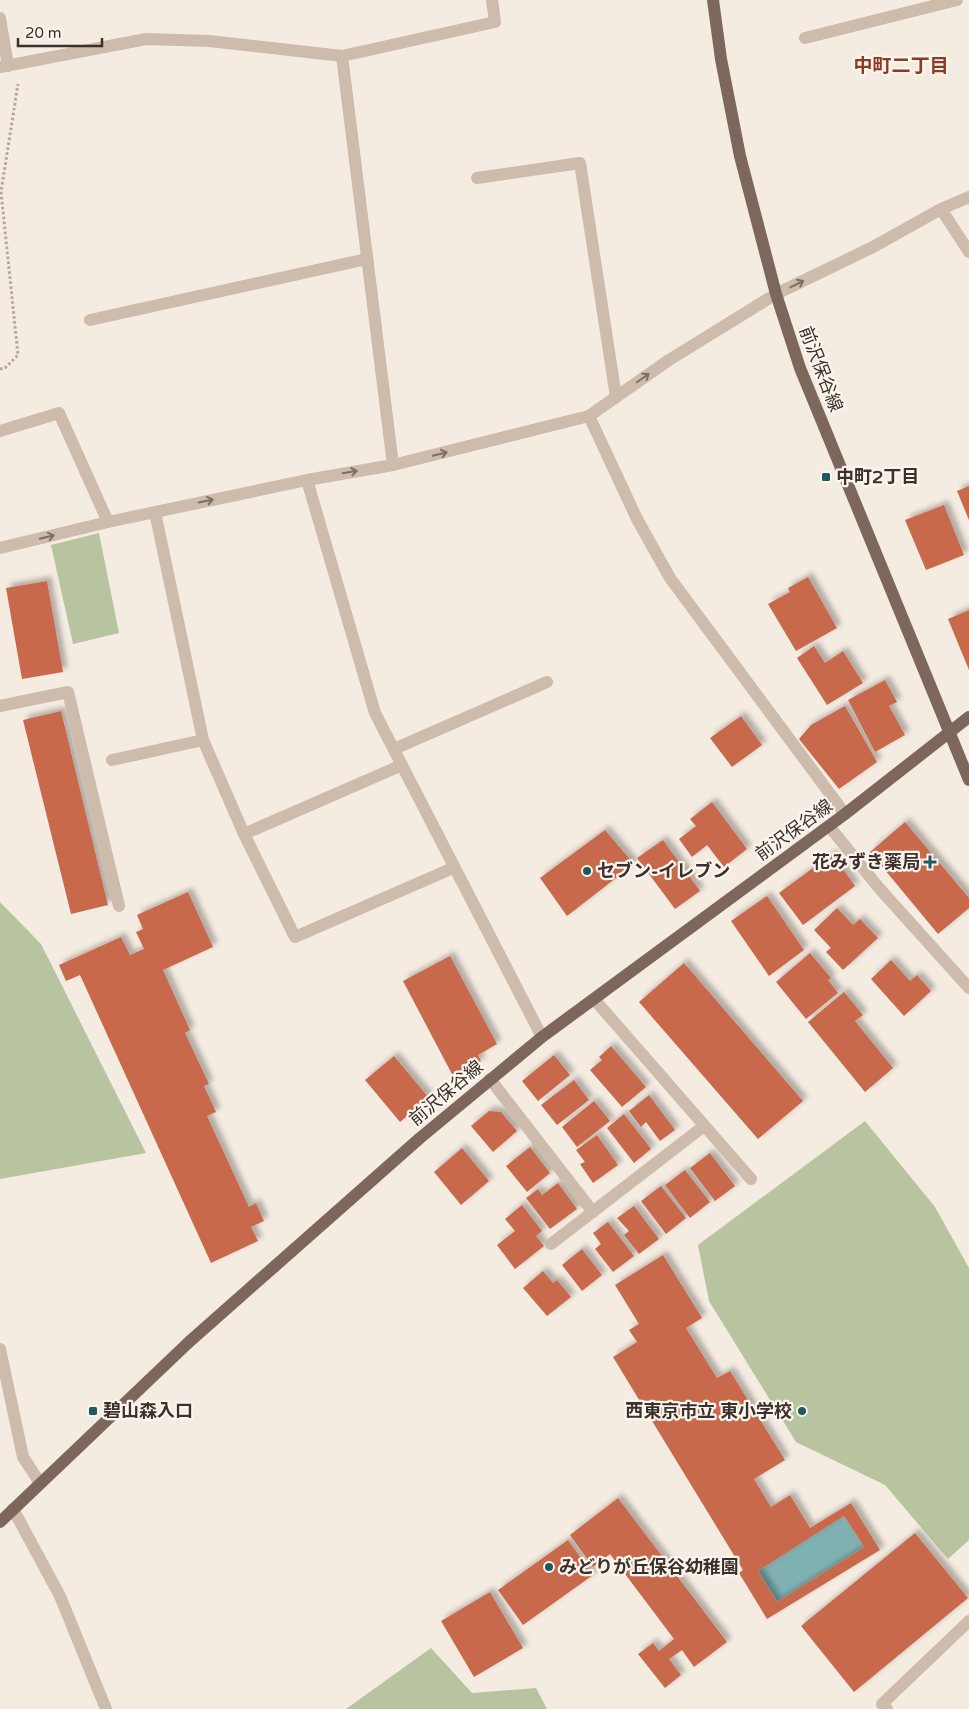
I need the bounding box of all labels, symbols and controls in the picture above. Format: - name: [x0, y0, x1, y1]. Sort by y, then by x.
- scale bar: [18, 15, 101, 47]
- text: 20 m: [25, 24, 62, 42]
- district label: 中町二丁目: [853, 55, 949, 77]
- one-way arrow: [789, 279, 804, 289]
- street label: 前沢保谷線: [795, 323, 847, 415]
- one-way arrow: [636, 373, 650, 383]
- one-way arrow: [431, 448, 447, 458]
- place label: 中町2丁目: [836, 466, 919, 488]
- one-way arrow: [341, 467, 357, 477]
- marker: 中町2丁目: [820, 471, 832, 483]
- one-way arrow: [197, 496, 213, 505]
- one-way arrow: [39, 532, 55, 541]
- street label: 前沢保谷線: [751, 795, 837, 865]
- place label: 花みずき薬局: [812, 851, 920, 873]
- marker: 花みずき薬局: [924, 856, 936, 868]
- place label: セブン-イレブン: [597, 860, 730, 882]
- marker: セブン-イレブン: [581, 865, 593, 877]
- street label: 前沢保谷線: [404, 1056, 488, 1130]
- place label: 碧山森入口: [103, 1400, 193, 1422]
- place label: 西東京市立 東小学校: [625, 1400, 792, 1422]
- marker: 碧山森入口: [87, 1405, 99, 1417]
- marker: 西東京市立 東小学校: [796, 1405, 808, 1417]
- place label: みどりが丘保谷幼稚園: [559, 1556, 739, 1578]
- marker: みどりが丘保谷幼稚園: [543, 1561, 555, 1573]

